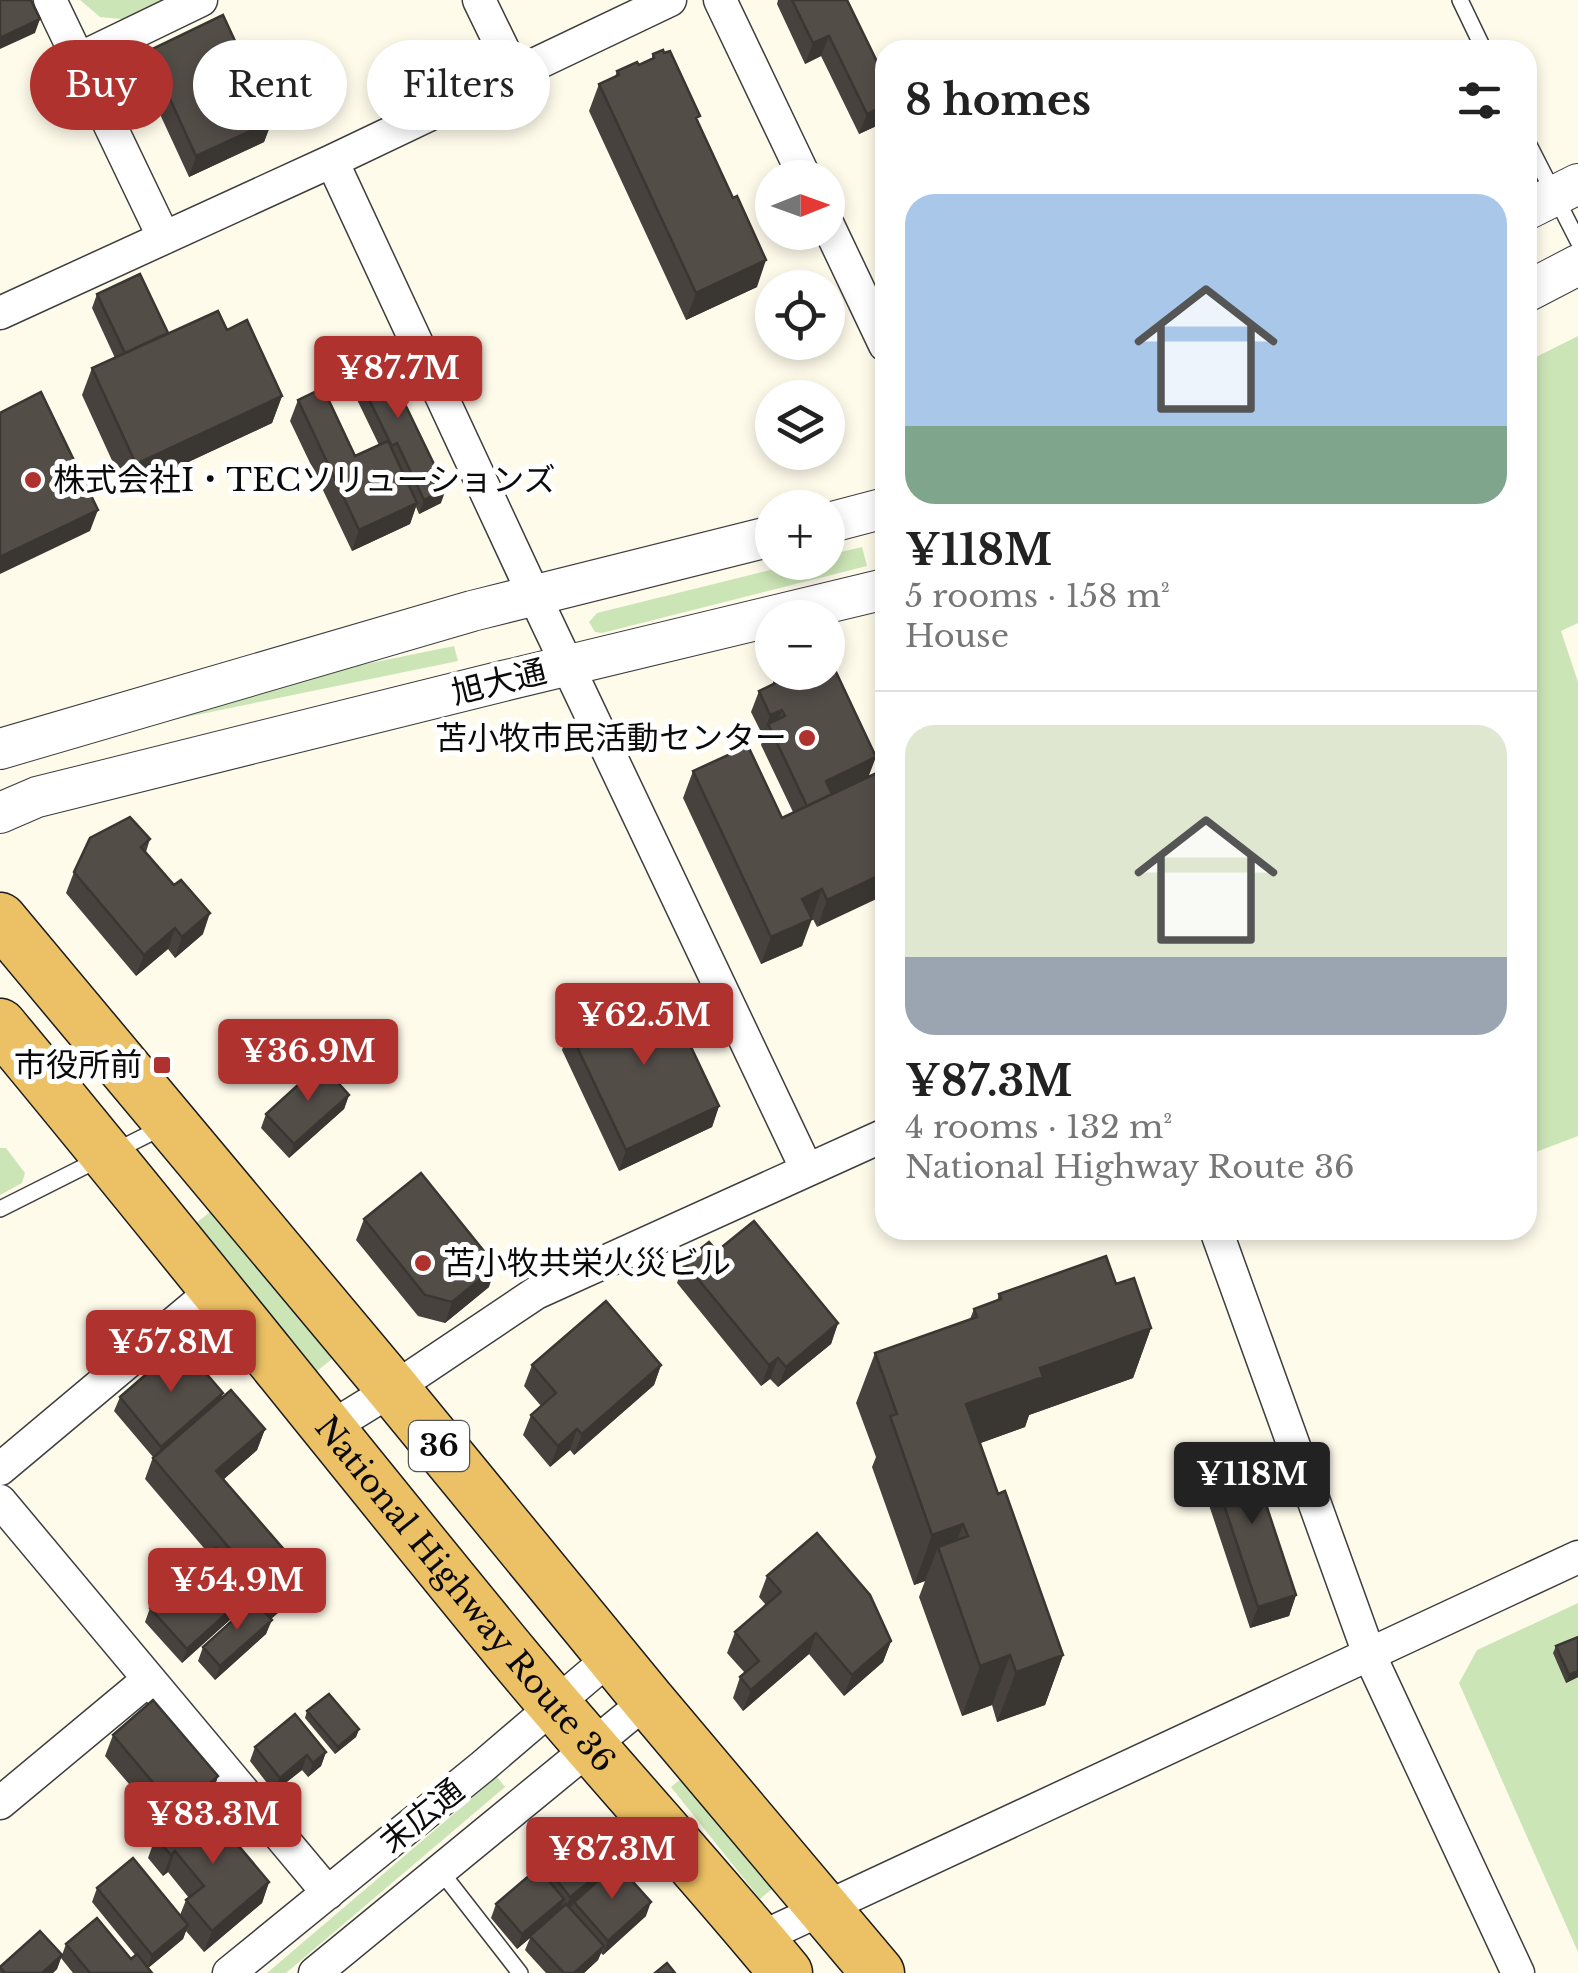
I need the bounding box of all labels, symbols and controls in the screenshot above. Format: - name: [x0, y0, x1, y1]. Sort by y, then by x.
- chip: Buy: [30, 40, 173, 130]
- chip: Rent: [193, 40, 347, 130]
- chip: Filters: [367, 40, 550, 130]
- icon: filters: [1452, 73, 1507, 128]
- text: 8 homes: [905, 74, 1091, 126]
- north arrow: [755, 160, 845, 250]
- map controls: [755, 160, 845, 690]
- icon: home: [1116, 259, 1296, 439]
- button: locate: [755, 270, 845, 360]
- pin: ¥87.7M: [317, 336, 479, 421]
- text: ¥87.7M: [336, 348, 460, 388]
- button: layers: [755, 380, 845, 470]
- place label: 株式会社I・TECソリューションズ: [53, 460, 556, 500]
- marker: 株式会社I・TECソリューションズ: [22, 469, 44, 491]
- button: +: [755, 490, 845, 580]
- text: ¥118M: [905, 524, 1052, 576]
- text: 5 rooms · 158 m²: [905, 576, 1170, 616]
- button: −: [755, 600, 845, 690]
- text: House: [905, 616, 1009, 656]
- street label: 旭大通: [448, 651, 550, 713]
- place label: 苫小牧市民活動センター: [435, 718, 787, 758]
- marker: 苫小牧市民活動センター: [796, 727, 818, 749]
- icon: home: [1116, 790, 1296, 970]
- pin: ¥62.5M: [563, 983, 725, 1068]
- text: ¥62.5M: [577, 995, 711, 1035]
- pin: ¥36.9M: [227, 1019, 389, 1104]
- text: ¥36.9M: [240, 1031, 376, 1071]
- place label: 市役所前: [14, 1045, 142, 1085]
- marker: 市役所前: [151, 1054, 173, 1076]
- text: ¥87.3M: [905, 1055, 1072, 1107]
- text: 4 rooms · 132 m²: [905, 1107, 1172, 1147]
- text: National Highway Route 36: [905, 1147, 1355, 1187]
- place label: 苫小牧共栄火災ビル: [443, 1243, 731, 1283]
- marker: 苫小牧共栄火災ビル: [412, 1252, 434, 1274]
- pin: ¥57.8M: [90, 1310, 252, 1395]
- text: ¥57.8M: [108, 1322, 234, 1362]
- street label: National Highway Route 36: [306, 1408, 624, 1780]
- road number: 36: [409, 1421, 469, 1471]
- pin: ¥118M: [1182, 1442, 1322, 1527]
- text: ¥118M: [1196, 1454, 1308, 1494]
- pin: ¥54.9M: [156, 1548, 318, 1633]
- text: ¥54.9M: [170, 1560, 304, 1600]
- street label: 末広通: [372, 1770, 472, 1862]
- pin: ¥83.3M: [132, 1782, 294, 1867]
- text: ¥83.3M: [146, 1794, 280, 1834]
- pin: ¥87.3M: [531, 1817, 693, 1902]
- text: ¥87.3M: [548, 1829, 676, 1869]

